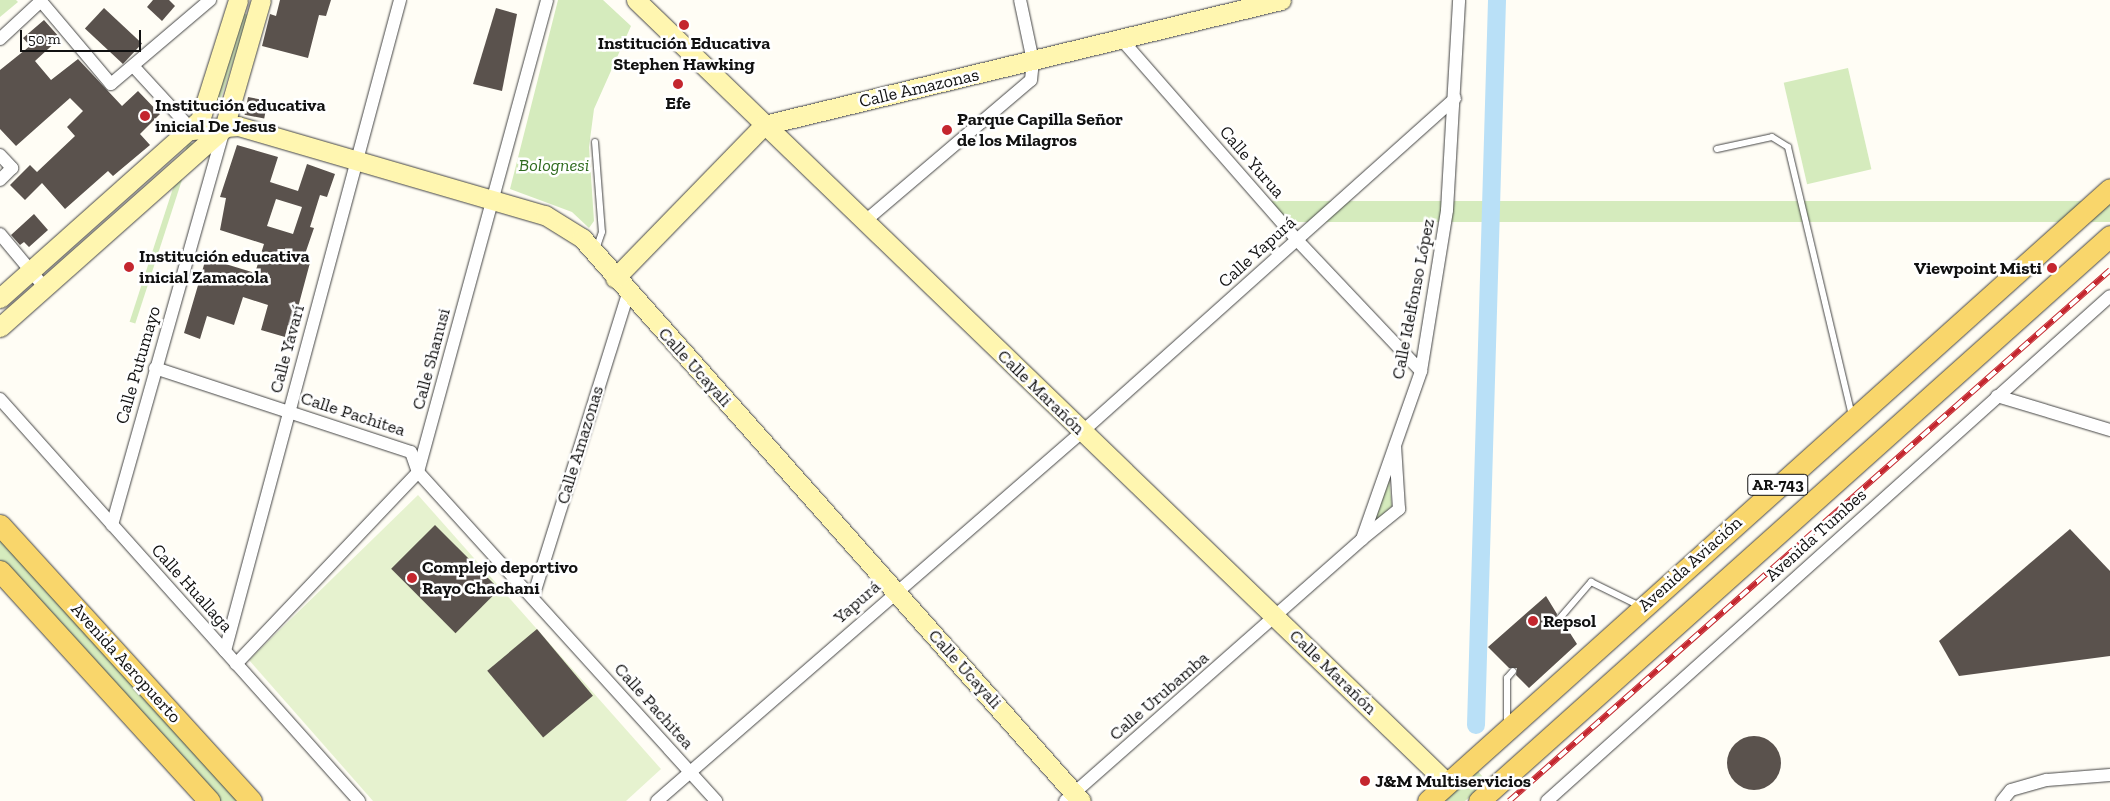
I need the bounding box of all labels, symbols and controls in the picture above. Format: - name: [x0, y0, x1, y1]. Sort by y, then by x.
- marker: Institución Educativa Stephen Hawking: [678, 19, 690, 31]
- scale bar: [22, 20, 144, 52]
- text: 50 m: [28, 30, 61, 48]
- place label: Institución Educativa Stephen Hawking: [598, 33, 770, 76]
- street label: Calle Amazonas: [857, 64, 981, 112]
- marker: Efe: [672, 78, 684, 90]
- place label: Efe: [665, 92, 691, 114]
- place label: Institución educativa inicial De Jesus: [155, 95, 326, 138]
- place label: Parque Capilla Señor de los Milagros: [957, 109, 1123, 152]
- marker: Institución educativa inicial De Jesus: [139, 110, 151, 122]
- street label: Calle Yurua: [1215, 121, 1289, 203]
- marker: Parque Capilla Señor de los Milagros: [941, 124, 953, 136]
- park label: Bolognesi: [519, 154, 589, 176]
- street label: Calle Yapurá: [1214, 211, 1300, 293]
- street label: Calle Idelfonso López: [1387, 217, 1439, 381]
- place label: Institución educativa inicial Zamacola: [139, 246, 310, 288]
- place label: Viewpoint Misti: [1914, 257, 2042, 279]
- marker: Institución educativa inicial Zamacola: [123, 261, 135, 273]
- marker: Viewpoint Misti: [2046, 262, 2058, 274]
- street label: Calle Yavarí: [265, 302, 309, 396]
- street label: Calle Putumayo: [111, 304, 165, 426]
- street label: Calle Shanusi: [407, 306, 455, 412]
- street label: Calle Ucayali: [654, 323, 736, 411]
- street label: Calle Marañón: [993, 345, 1089, 439]
- street label: Calle Amazonas: [552, 383, 608, 507]
- street label: Calle Pachitea: [298, 387, 408, 441]
- road number: AR-743: [1747, 472, 1809, 498]
- street label: Avenida Tumbes: [1761, 484, 1871, 586]
- street label: Avenida Aviación: [1633, 512, 1747, 616]
- street label: Calle Huallaga: [147, 539, 237, 637]
- place label: Complejo deportivo Rayo Chachani: [422, 557, 578, 600]
- marker: Complejo deportivo Rayo Chachani: [406, 572, 418, 584]
- street label: Yapurá: [829, 576, 885, 628]
- street label: Avenida Aeropuerto: [66, 598, 186, 728]
- place label: Repsol: [1543, 610, 1596, 632]
- marker: Repsol: [1527, 615, 1539, 627]
- street label: Calle Ucayali: [924, 625, 1006, 713]
- street label: Calle Marañón: [1285, 625, 1381, 719]
- street label: Calle Urubamba: [1105, 647, 1213, 745]
- street label: Calle Pachitea: [610, 658, 698, 754]
- place label: J&M Multiservicios: [1375, 770, 1531, 792]
- marker: J&M Multiservicios: [1359, 775, 1371, 787]

